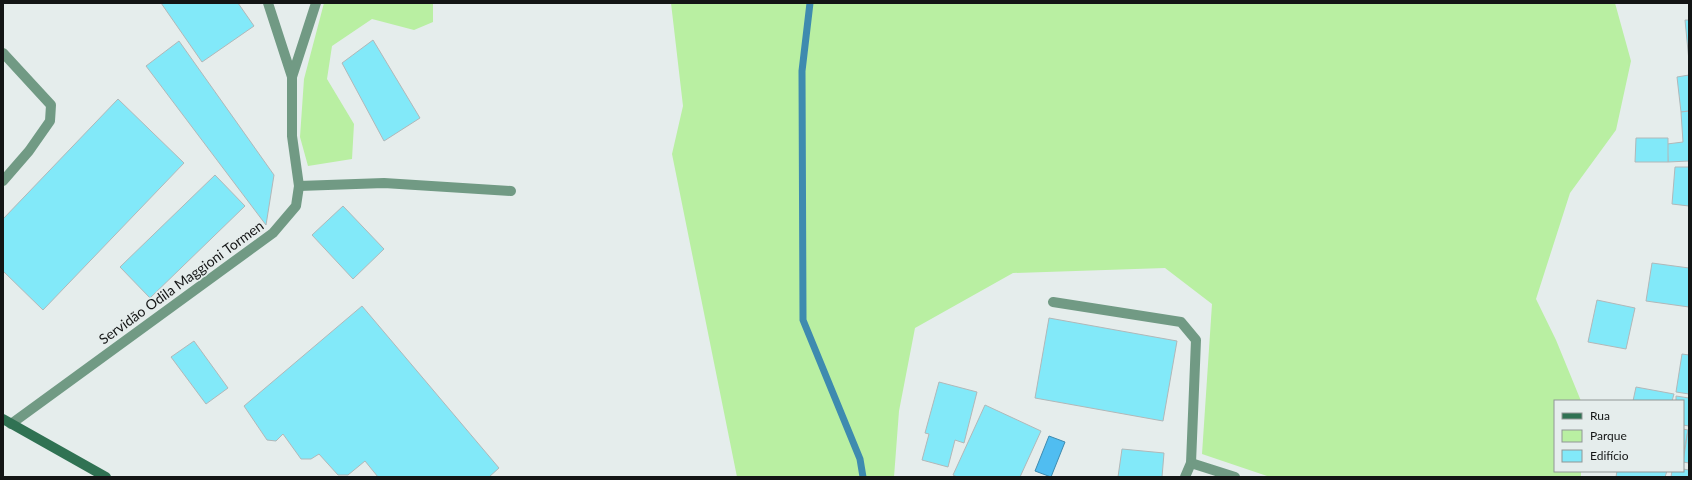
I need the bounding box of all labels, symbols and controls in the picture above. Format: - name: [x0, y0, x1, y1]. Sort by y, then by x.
- street label: Servidão Odila Maggioni Tormen: [95, 217, 267, 347]
- legend: [1554, 400, 1684, 472]
- text: Rua: [1590, 408, 1610, 423]
- text: Parque: [1590, 428, 1627, 443]
- text: Edifício: [1590, 448, 1629, 463]

